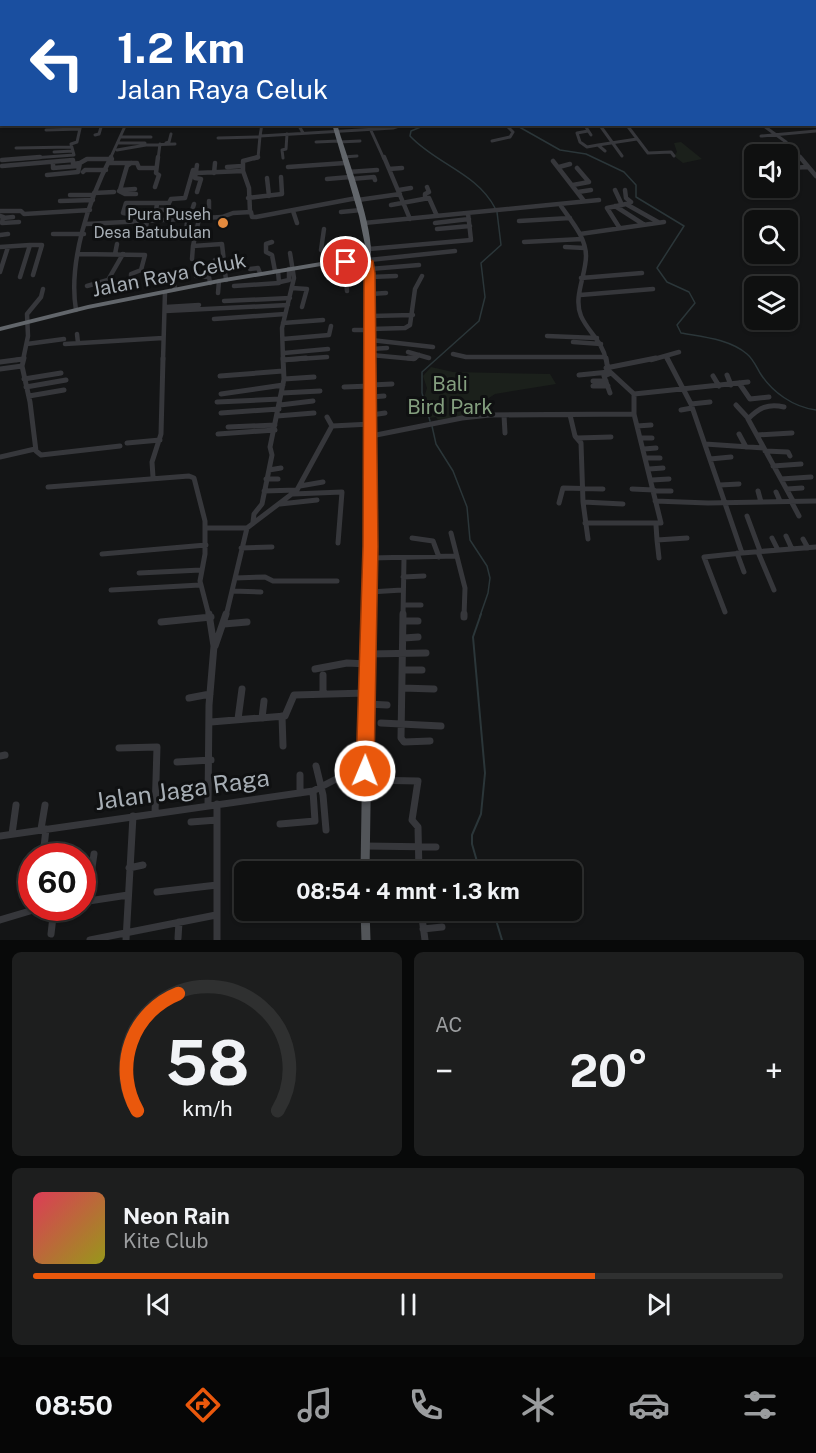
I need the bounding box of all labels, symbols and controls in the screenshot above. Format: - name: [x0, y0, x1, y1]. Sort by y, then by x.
- text: 1.2 km: [117, 23, 245, 72]
- icon: left: [18, 24, 96, 102]
- text: Jalan Raya Celuk: [117, 73, 328, 105]
- map controls: [744, 144, 798, 330]
- button: sound: [744, 144, 798, 198]
- place label: Pura Puseh Desa Batubulan: [94, 205, 211, 242]
- button: search: [744, 210, 798, 264]
- marker: Pura Puseh Desa Batubulan: [216, 216, 230, 230]
- pin: [320, 236, 371, 287]
- icon: arrive: [329, 245, 362, 278]
- street label: Jalan Raya Celuk: [90, 248, 248, 302]
- button: layers: [744, 276, 798, 330]
- park label: Bali Bird Park: [407, 372, 493, 419]
- position arrow: [333, 739, 397, 803]
- street label: Jalan Jaga Raga: [93, 763, 271, 815]
- speed limit sign: 60: [18, 843, 96, 921]
- text: 08:54 · 4 mnt · 1.3 km: [296, 878, 520, 904]
- text: AC: [435, 1013, 462, 1037]
- text: 58: [165, 1026, 249, 1099]
- text: 20°: [570, 1044, 648, 1097]
- text: −: [435, 1052, 453, 1090]
- text: +: [765, 1052, 783, 1090]
- text: km/h: [182, 1096, 232, 1121]
- text: Neon Rain: [123, 1203, 230, 1229]
- text: Kite Club: [123, 1229, 208, 1253]
- icon: previous: [142, 1288, 175, 1321]
- icon: pause: [392, 1288, 425, 1321]
- icon: next: [642, 1288, 675, 1321]
- icon: directions: [182, 1384, 224, 1426]
- icon: music: [294, 1384, 336, 1426]
- icon: phone: [405, 1384, 447, 1426]
- icon: climate: [517, 1384, 559, 1426]
- icon: car: [628, 1384, 670, 1426]
- icon: filters: [739, 1384, 781, 1426]
- text: 08:50: [35, 1389, 113, 1421]

